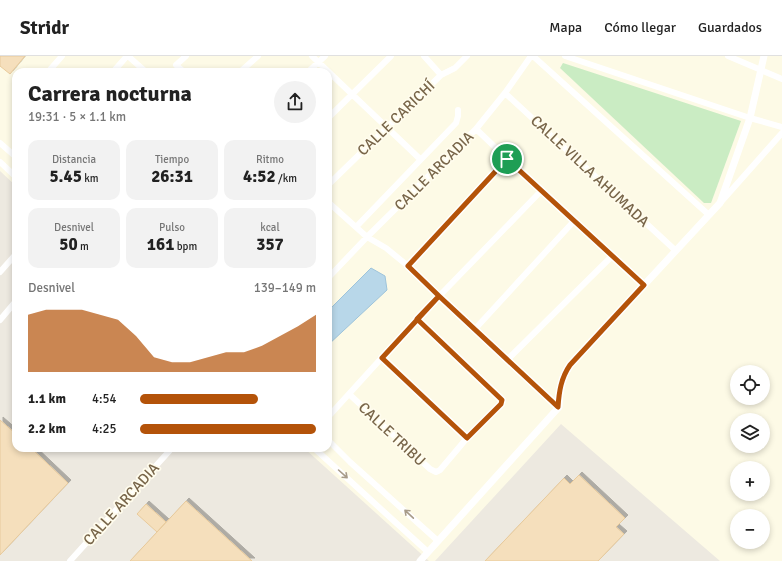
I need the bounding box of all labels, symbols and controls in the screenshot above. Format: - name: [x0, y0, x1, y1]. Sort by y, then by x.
- text: Stridr: [20, 16, 69, 40]
- text: Mapa: [549, 19, 582, 36]
- text: Cómo llegar: [604, 19, 676, 36]
- text: Guardados: [698, 19, 762, 36]
- street label: CALLE CARICHÍ: [353, 75, 439, 159]
- text: Carrera nocturna: [28, 80, 192, 107]
- button: share: [274, 81, 316, 123]
- text: 19:31 · 5 × 1.1 km: [28, 109, 126, 125]
- street label: CALLE VILLA AHUMADA: [527, 111, 653, 231]
- street label: CALLE ARCADIA: [391, 128, 477, 214]
- pin: [490, 142, 524, 176]
- icon: arrive: [496, 148, 518, 170]
- text: Distancia: [52, 153, 96, 166]
- text: Tiempo: [155, 153, 189, 166]
- text: Ritmo: [256, 153, 284, 166]
- text: 5.45: [49, 166, 82, 187]
- text: 26:31: [151, 166, 193, 187]
- text: 4:52: [243, 166, 276, 187]
- text: km: [82, 172, 99, 185]
- text: /km: [276, 172, 297, 185]
- text: Desnivel: [54, 221, 94, 234]
- text: Pulso: [159, 221, 185, 234]
- text: kcal: [260, 221, 280, 234]
- text: 50: [59, 234, 78, 255]
- text: 161: [147, 234, 174, 255]
- text: 357: [256, 234, 284, 255]
- text: m: [78, 240, 89, 253]
- text: bpm: [174, 240, 197, 253]
- text: Desnivel: [28, 280, 75, 296]
- text: 139–149 m: [254, 280, 316, 296]
- map controls: [730, 365, 770, 549]
- button: locate: [730, 365, 770, 405]
- text: 1.1 km: [28, 391, 66, 407]
- text: 4:54: [92, 391, 117, 407]
- street label: CALLE TRIBU: [355, 398, 429, 470]
- button: layers: [730, 413, 770, 453]
- text: 2.2 km: [28, 421, 66, 437]
- text: 4:25: [92, 421, 117, 437]
- street label: CALLE ARCADIA: [79, 459, 163, 549]
- button: +: [730, 461, 770, 501]
- one-way arrow: [338, 470, 348, 479]
- button: −: [730, 509, 770, 549]
- one-way arrow: [404, 510, 414, 519]

